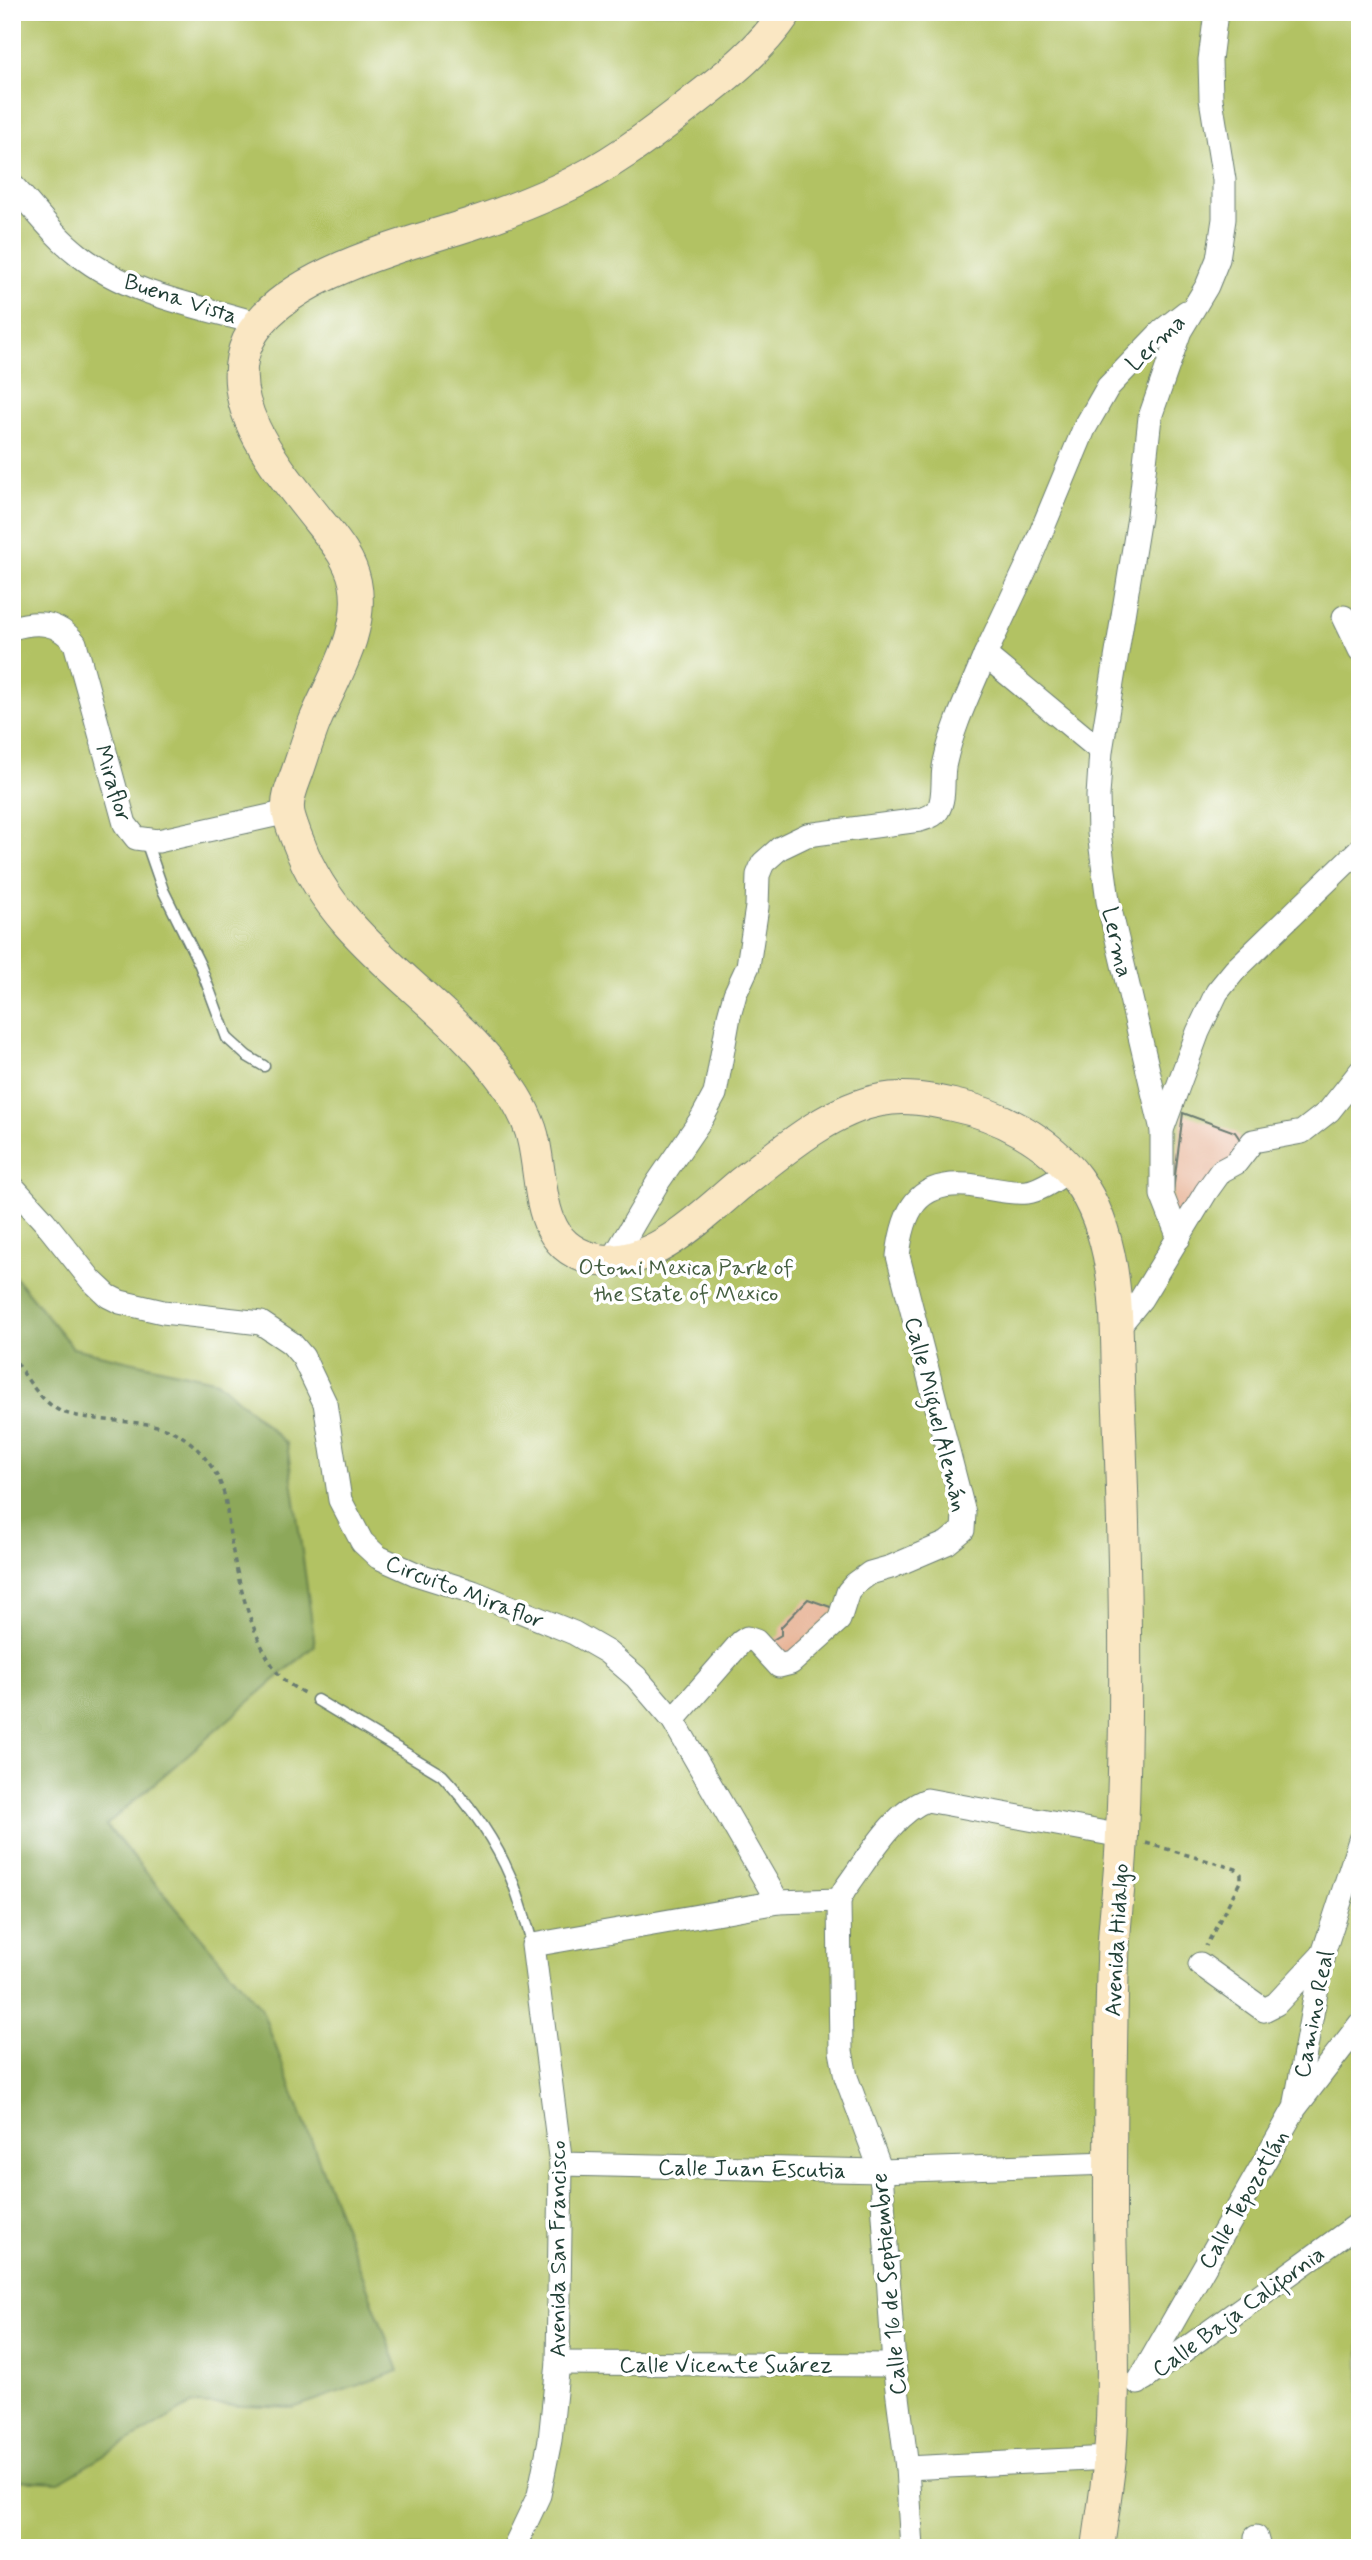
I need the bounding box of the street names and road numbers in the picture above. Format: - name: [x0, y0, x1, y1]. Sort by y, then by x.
- street label: Buena Vista: [120, 267, 241, 332]
- street label: Lerma: [1120, 308, 1193, 379]
- street label: Miraflor: [86, 742, 138, 826]
- street label: Lerma: [1093, 904, 1139, 981]
- street label: Calle Miguel Alemán: [894, 1314, 974, 1516]
- street label: Circuito Miraflor: [381, 1549, 548, 1637]
- street label: Avenida Hidalgo: [1099, 1863, 1137, 2018]
- street label: Camino Real: [1288, 1948, 1342, 2081]
- street label: Calle Tepozotlán: [1193, 2125, 1297, 2275]
- street label: Avenida San Francisco: [544, 2140, 574, 2358]
- street label: Calle Juan Escutia: [658, 2153, 846, 2187]
- street label: Calle 16 de Septiembre: [865, 2171, 915, 2396]
- street label: Calle Baja California: [1147, 2240, 1332, 2386]
- street label: Calle Vicente Suárez: [619, 2351, 833, 2381]

